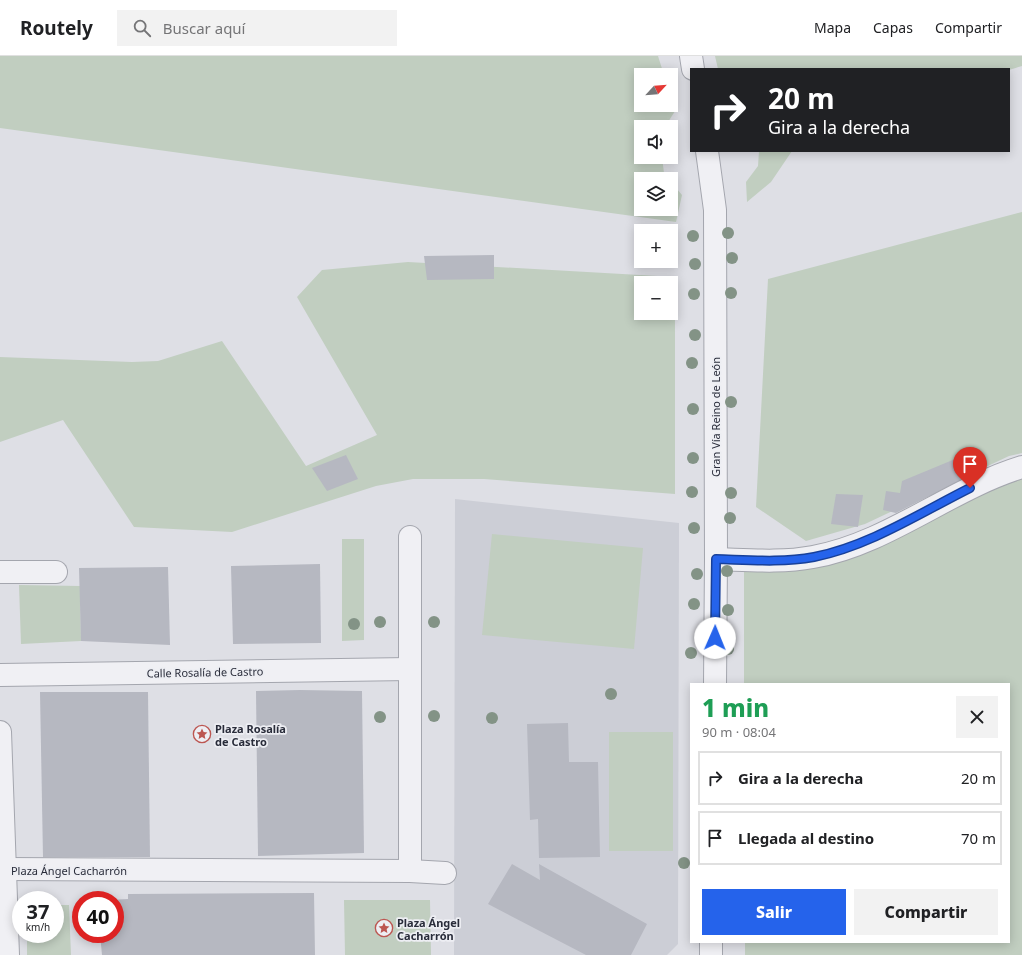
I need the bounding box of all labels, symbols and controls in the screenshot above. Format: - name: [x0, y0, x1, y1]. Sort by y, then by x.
- search box: [117, 10, 397, 46]
- text: Routely: [20, 15, 93, 41]
- icon: search: [131, 17, 153, 39]
- text: Buscar aquí: [163, 18, 246, 38]
- text: Mapa: [814, 18, 851, 37]
- text: Capas: [873, 18, 913, 37]
- text: Compartir: [935, 18, 1002, 37]
- north arrow: [634, 68, 678, 112]
- map controls: [634, 68, 678, 320]
- text: 20 m: [768, 79, 835, 117]
- icon: right: [702, 84, 754, 136]
- text: Gira a la derecha: [768, 115, 910, 139]
- button: sound: [634, 120, 678, 164]
- button: layers: [634, 172, 678, 216]
- button: +: [634, 224, 678, 268]
- button: −: [634, 276, 678, 320]
- street label: Gran Vía Reino de León: [708, 357, 723, 477]
- pin: [953, 447, 987, 488]
- icon: arrive: [959, 453, 981, 475]
- position arrow: [694, 617, 736, 659]
- street label: Calle Rosalía de Castro: [147, 663, 264, 681]
- text: 1 min: [702, 691, 769, 724]
- button: close: [956, 696, 998, 738]
- place label: Plaza Rosalía de Castro: [215, 721, 286, 749]
- text: 90 m · 08:04: [702, 723, 776, 741]
- place icon: Plaza Rosalía de Castro: [192, 724, 212, 744]
- icon: right: [704, 767, 726, 789]
- text: Gira a la derecha: [738, 768, 863, 788]
- text: 20 m: [961, 768, 996, 788]
- icon: arrive: [704, 827, 726, 849]
- text: Llegada al destino: [738, 828, 874, 848]
- text: 70 m: [961, 828, 996, 848]
- street label: Plaza Ángel Cacharrón: [11, 863, 127, 878]
- button: Salir: [702, 889, 846, 935]
- button: Compartir: [854, 889, 998, 935]
- speed limit sign: 40: [72, 891, 124, 943]
- text: 37: [27, 898, 49, 925]
- place label: Plaza Ángel Cacharrón: [397, 915, 460, 943]
- place icon: Plaza Ángel Cacharrón: [374, 918, 394, 938]
- text: km/h: [26, 920, 50, 934]

